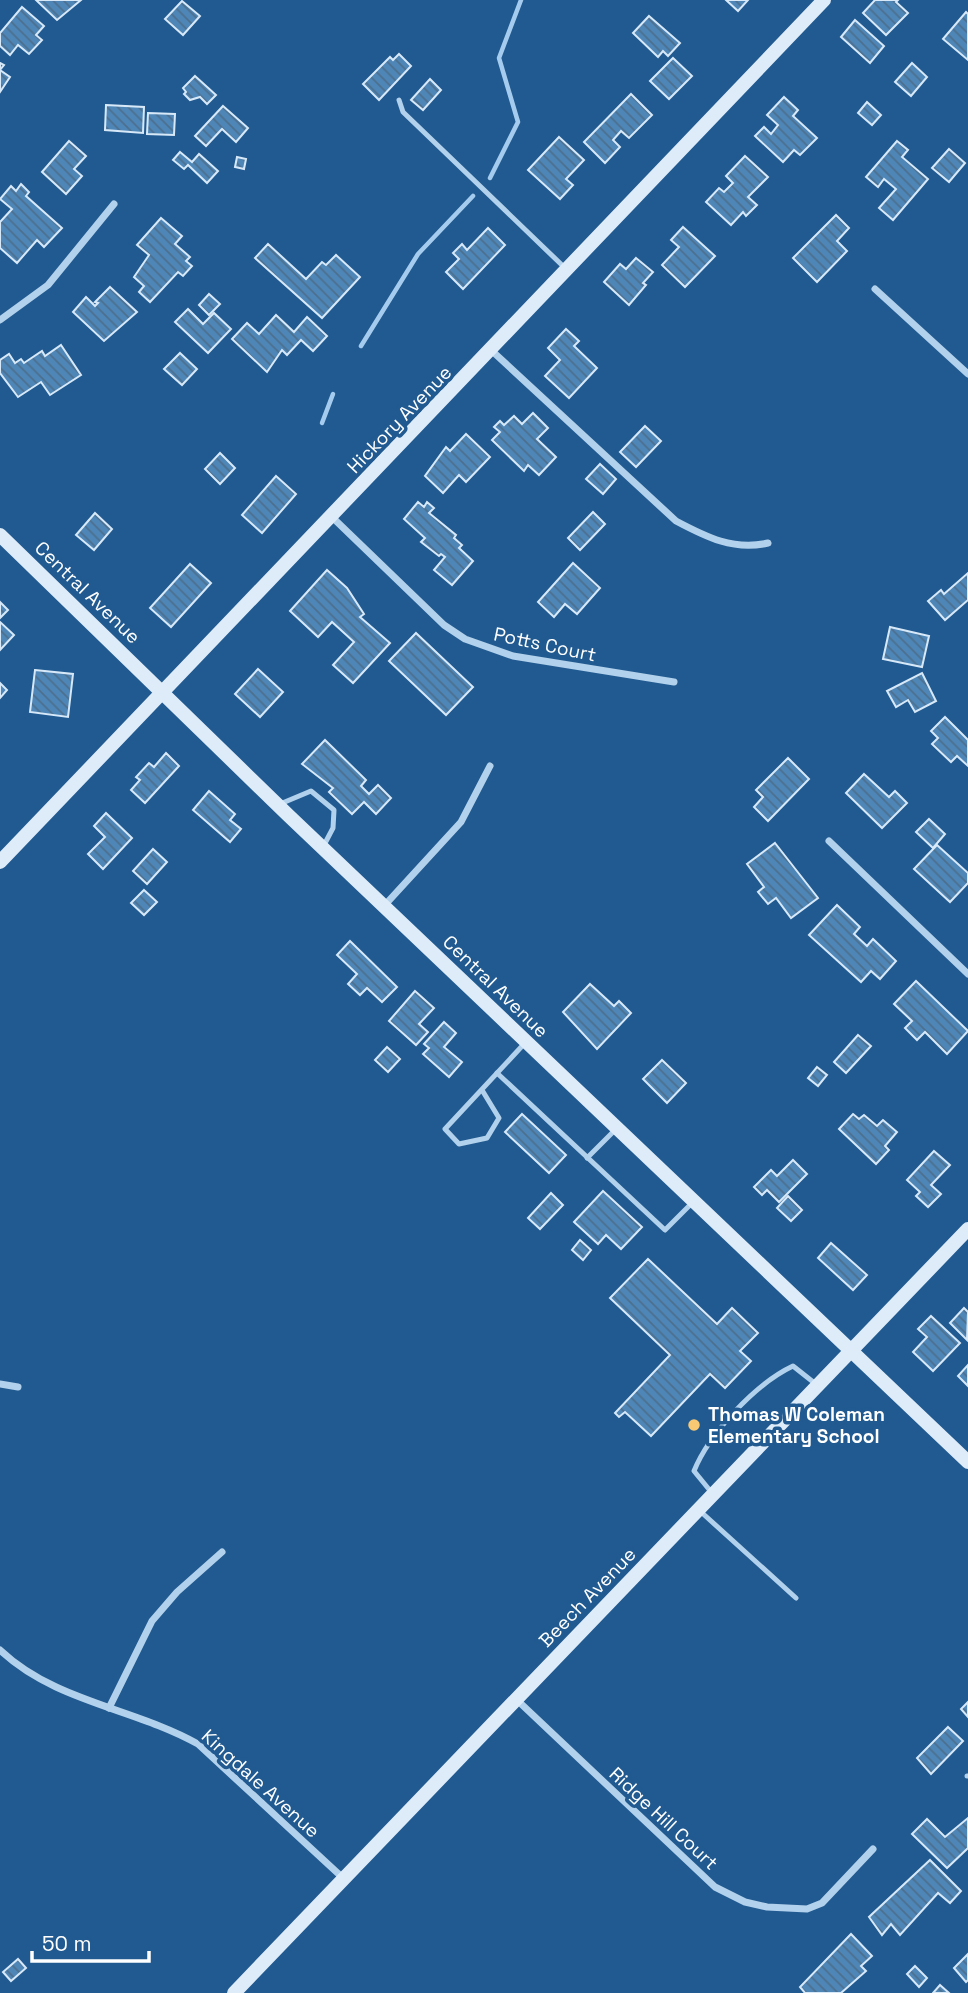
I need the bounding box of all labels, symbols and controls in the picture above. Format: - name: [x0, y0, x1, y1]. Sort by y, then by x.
- street label: Hickory Avenue: [342, 360, 457, 479]
- street label: Central Avenue: [29, 536, 146, 649]
- street label: Potts Court: [491, 621, 598, 668]
- street label: Central Avenue: [437, 930, 554, 1043]
- place label: Thomas W Coleman Elementary School: [708, 1402, 885, 1449]
- marker: Thomas W Coleman Elementary School: [686, 1417, 702, 1433]
- street label: Beech Avenue: [533, 1542, 641, 1653]
- street label: Kingdale Avenue: [196, 1724, 325, 1843]
- street label: Ridge Hill Court: [604, 1761, 723, 1875]
- scale bar: [32, 1920, 149, 1964]
- text: 50 m: [42, 1930, 92, 1957]

